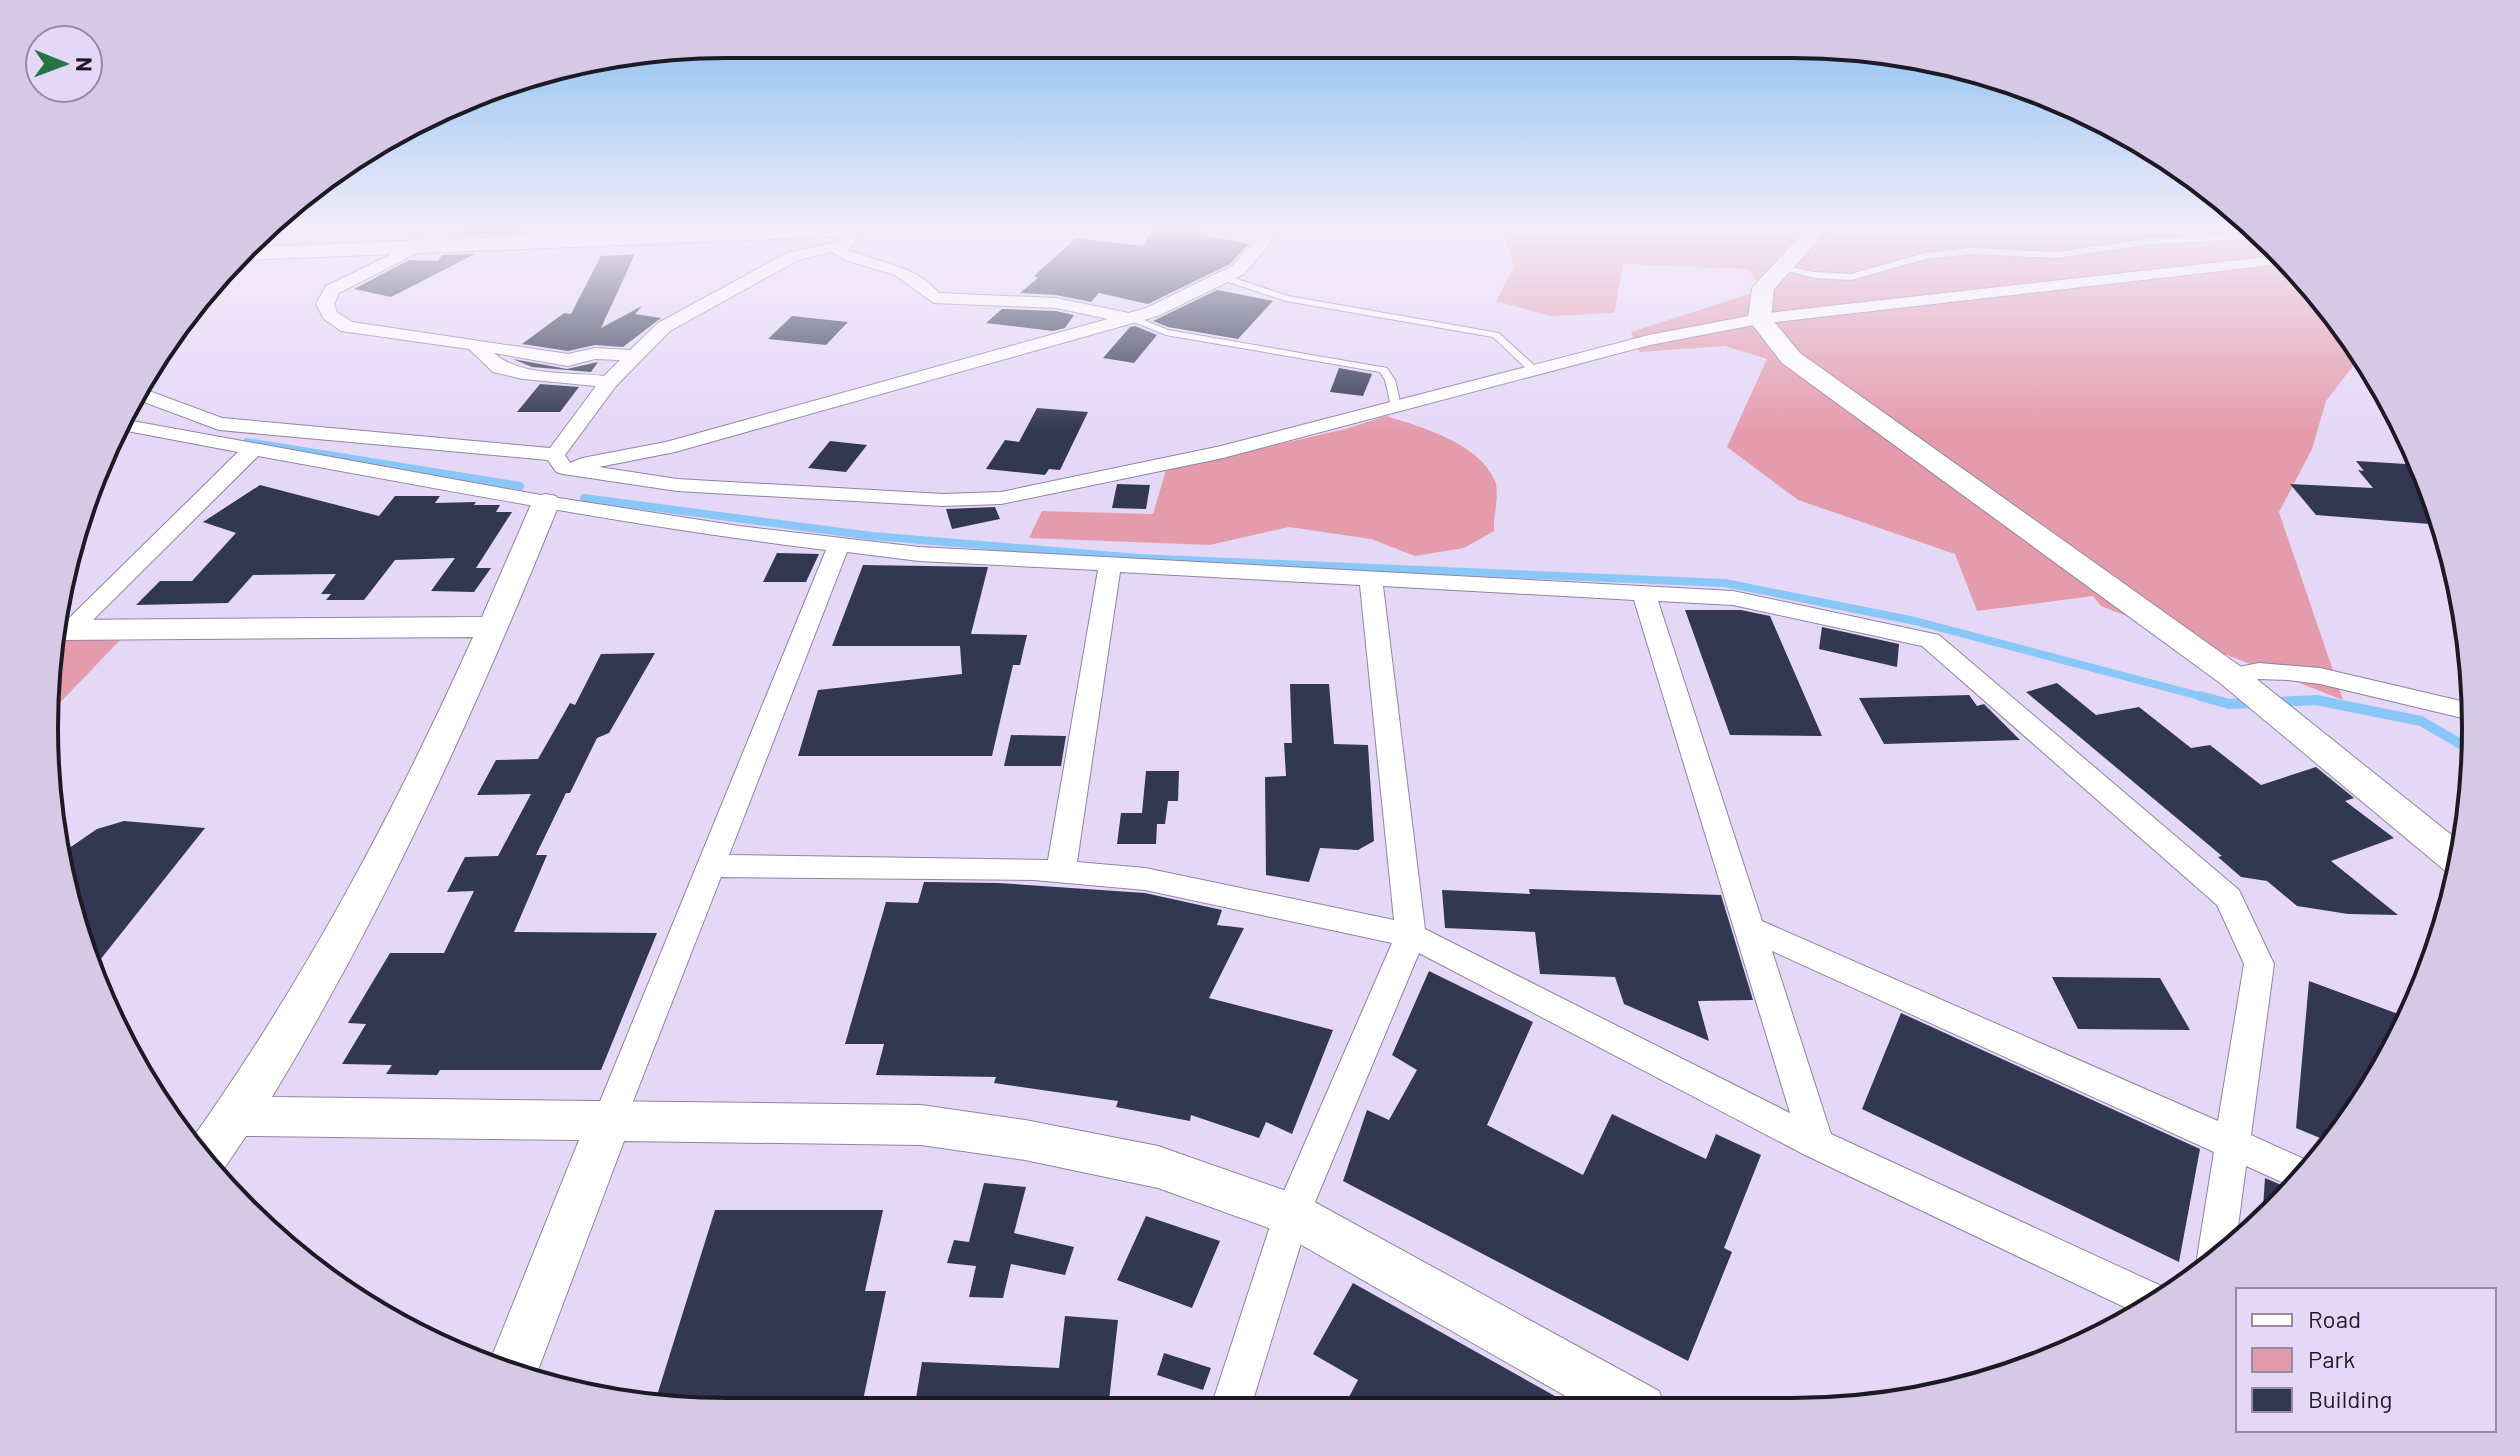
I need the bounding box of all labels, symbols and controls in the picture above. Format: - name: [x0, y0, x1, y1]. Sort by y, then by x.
- north arrow: [24, 24, 104, 104]
- text: N: [72, 57, 98, 72]
- legend: [2236, 1288, 2496, 1432]
- text: Road: [2308, 1304, 2361, 1333]
- text: Park: [2308, 1344, 2355, 1373]
- text: Building: [2308, 1384, 2392, 1413]

